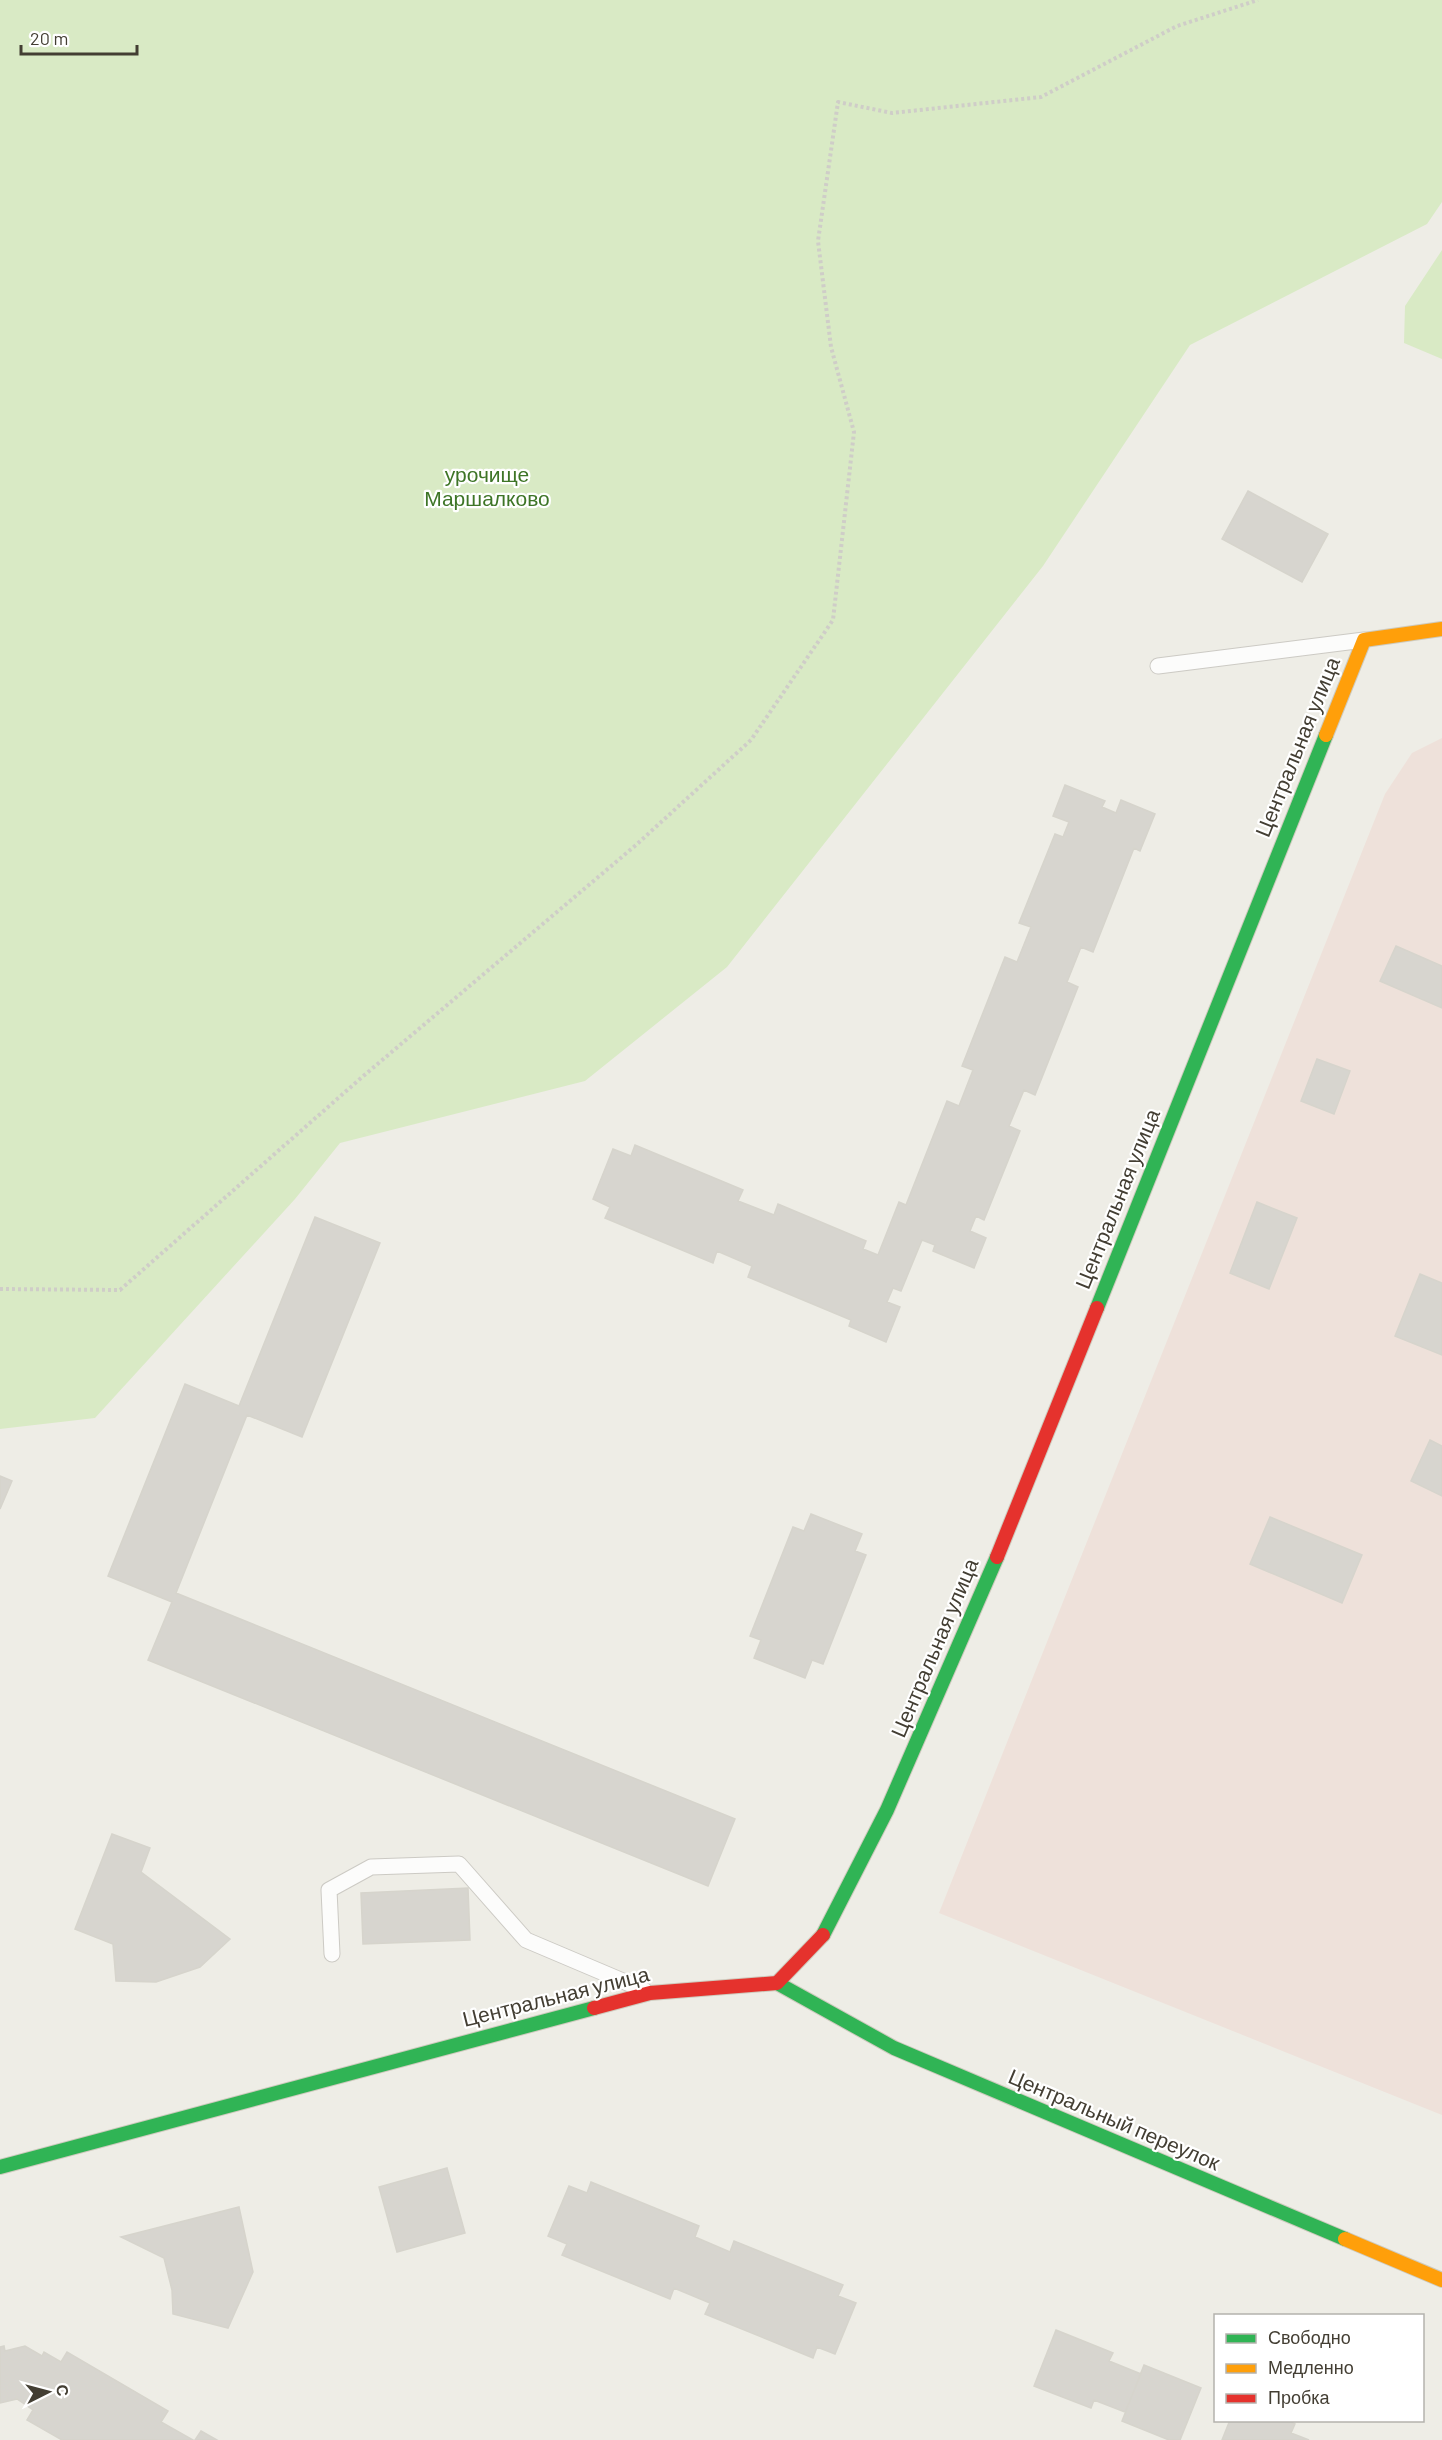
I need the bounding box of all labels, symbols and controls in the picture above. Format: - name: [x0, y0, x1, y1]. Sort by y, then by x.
- scale bar: [21, 18, 136, 56]
- text: 20 m: [30, 27, 68, 49]
- park label: урочище Маршалково: [424, 461, 550, 510]
- street label: Центральная улица: [1249, 653, 1344, 840]
- street label: Центральная улица: [1069, 1105, 1164, 1292]
- street label: Центральная улица: [885, 1554, 983, 1740]
- street label: Центральная улица: [460, 1960, 652, 2031]
- street label: Центральный переулок: [1005, 2063, 1225, 2175]
- legend: [1214, 2314, 1424, 2422]
- text: Свободно: [1268, 2326, 1351, 2348]
- text: Медленно: [1268, 2356, 1354, 2378]
- north arrow: [18, 2362, 78, 2422]
- text: С: [53, 2384, 74, 2398]
- text: Пробка: [1268, 2386, 1331, 2408]

